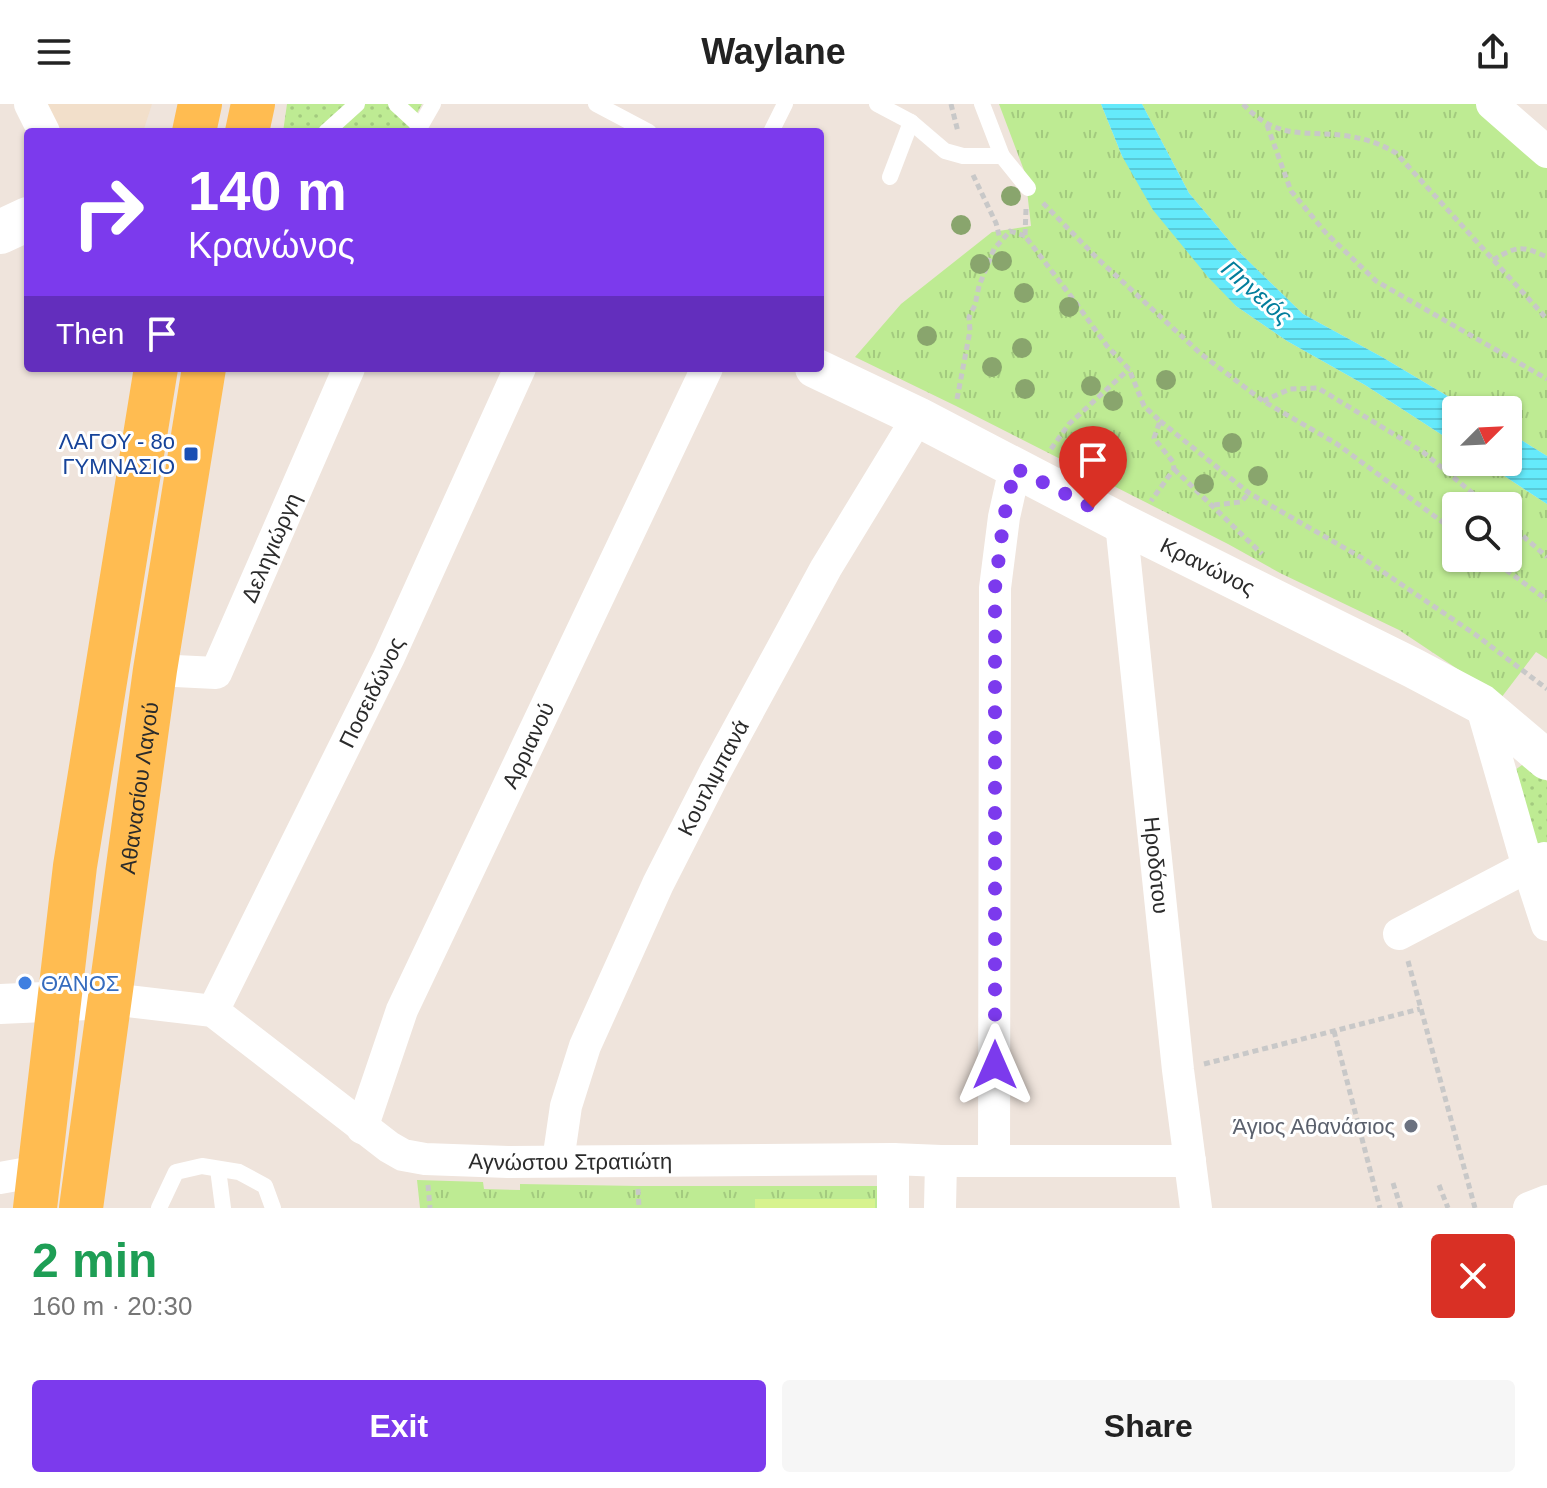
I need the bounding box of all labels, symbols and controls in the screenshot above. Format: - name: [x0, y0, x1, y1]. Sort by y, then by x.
- icon: menu: [32, 30, 76, 74]
- icon: share: [1471, 30, 1515, 74]
- text: Waylane: [701, 31, 846, 72]
- text: 140 m: [188, 159, 347, 222]
- icon: right: [56, 160, 160, 264]
- text: Κρανώνος: [188, 225, 355, 266]
- water label: Πηνειός: [1217, 254, 1298, 330]
- icon: arrive: [140, 312, 184, 356]
- text: Then: [56, 317, 124, 350]
- north arrow: [1442, 396, 1522, 476]
- map controls: [1442, 396, 1522, 572]
- pin: [1059, 426, 1127, 508]
- place label: ΛΑΓΟΥ - 8ο ΓΥΜΝΑΣΙΟ: [59, 429, 175, 479]
- icon: arrive: [1071, 438, 1115, 482]
- marker: ΛΑΓΟΥ - 8ο ΓΥΜΝΑΣΙΟ: [182, 445, 200, 463]
- street label: Δεληγιώργη: [236, 489, 305, 606]
- button: search: [1442, 492, 1522, 572]
- street label: Κρανώνος: [1157, 532, 1259, 600]
- street label: Ποσειδώνος: [334, 633, 409, 751]
- street label: Αρριανού: [497, 698, 559, 792]
- street label: Αθανασίου Λαγού: [115, 700, 163, 876]
- street label: Κουτλιμπανά: [672, 715, 754, 840]
- street label: Ηροδότου: [1139, 815, 1174, 915]
- place label: ΘΆΝΟΣ: [41, 971, 119, 996]
- marker: ΘΆΝΟΣ: [16, 974, 34, 992]
- position arrow: [953, 1023, 1037, 1107]
- place label: Άγιος Αθανάσιος: [1232, 1114, 1395, 1139]
- marker: Άγιος Αθανάσιος: [1402, 1117, 1420, 1135]
- street label: Αγνώστου Στρατιώτη: [468, 1148, 672, 1175]
- text: 2 min: [32, 1234, 157, 1287]
- button: close: [1431, 1234, 1515, 1318]
- text: 160 m · 20:30: [32, 1291, 192, 1321]
- button: Exit: [32, 1380, 766, 1472]
- button: Share: [782, 1380, 1515, 1472]

